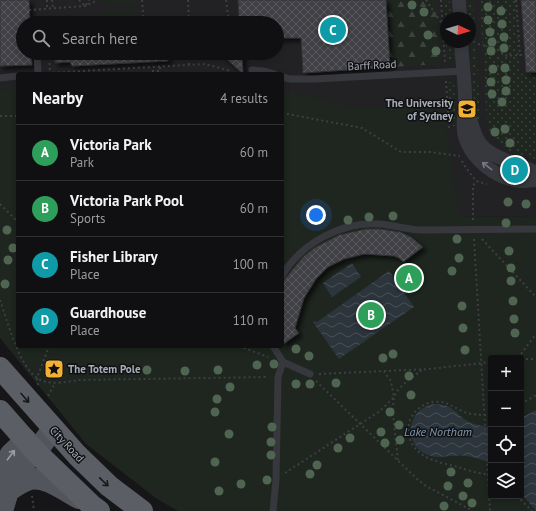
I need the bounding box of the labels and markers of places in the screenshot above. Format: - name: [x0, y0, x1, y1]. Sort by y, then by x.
- pin: C: [320, 15, 346, 45]
- place label: The University of Sydney: [385, 96, 454, 123]
- school or university icon: The University of Sydney: [456, 98, 478, 120]
- pin: D: [502, 155, 528, 185]
- pin: A: [396, 263, 422, 293]
- pin: B: [358, 300, 384, 330]
- place icon: The Totem Pole: [43, 358, 65, 380]
- place label: The Totem Pole: [68, 362, 141, 376]

